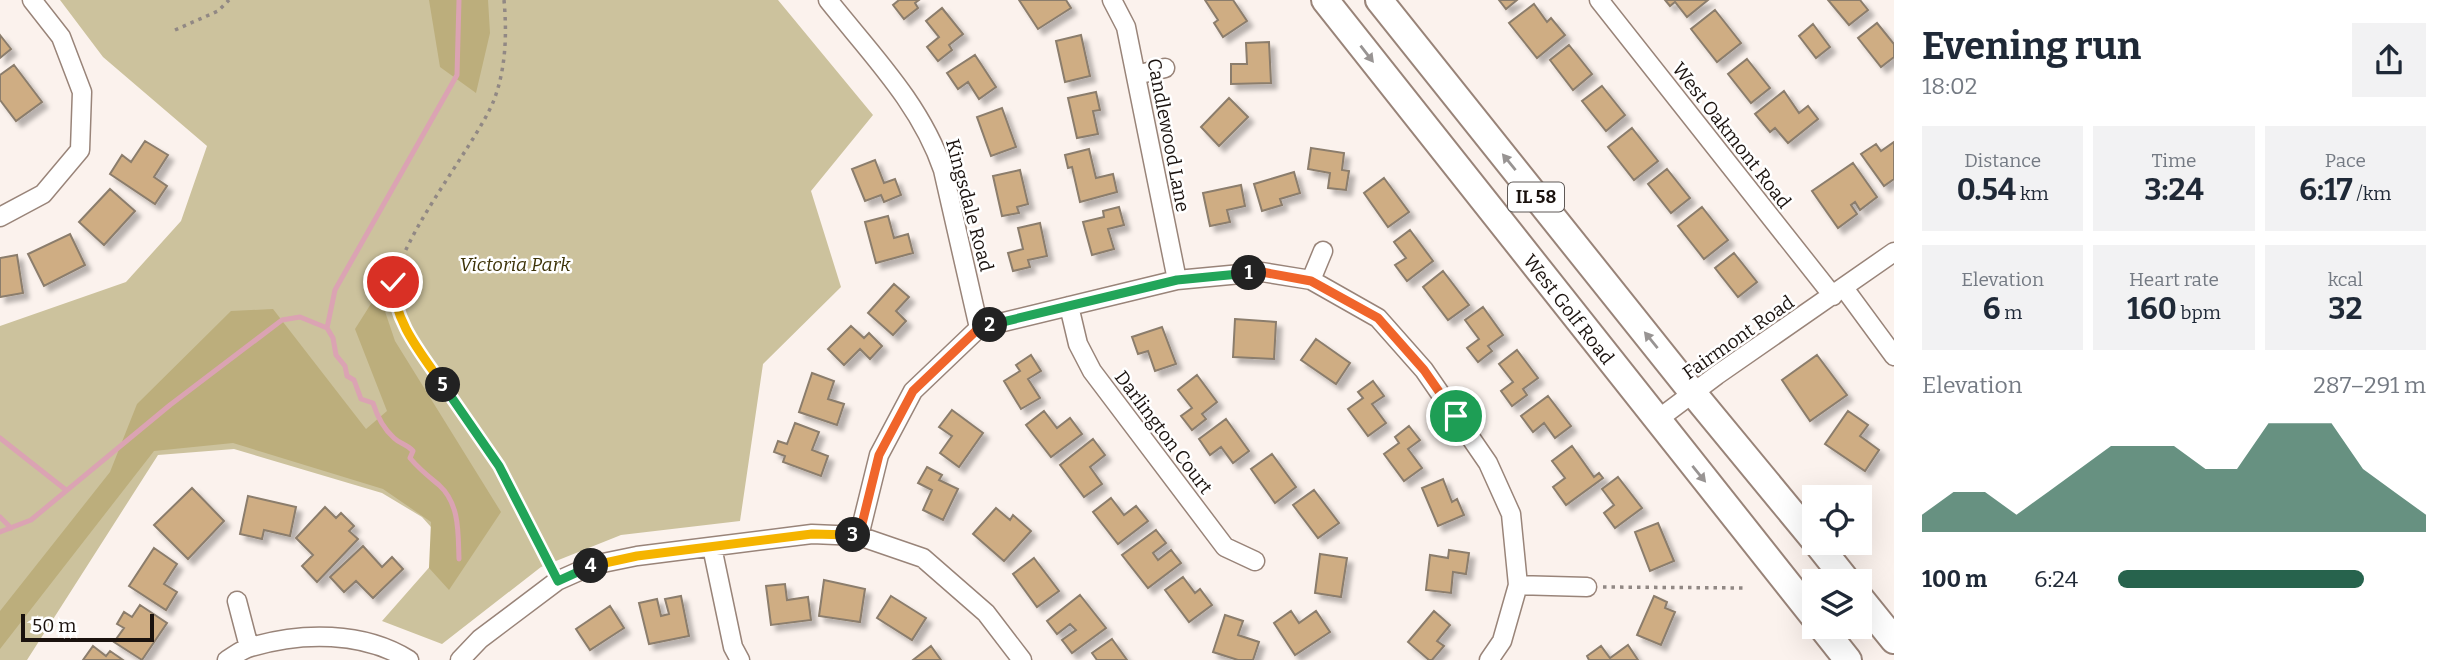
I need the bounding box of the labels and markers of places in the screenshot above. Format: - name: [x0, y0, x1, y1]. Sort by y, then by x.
- pin: [363, 252, 423, 312]
- pin: 1: [1232, 256, 1266, 290]
- pin: 2: [972, 308, 1007, 342]
- pin: 5: [426, 368, 460, 402]
- pin: [1426, 386, 1486, 446]
- pin: 3: [836, 518, 870, 552]
- pin: 4: [574, 548, 608, 584]

